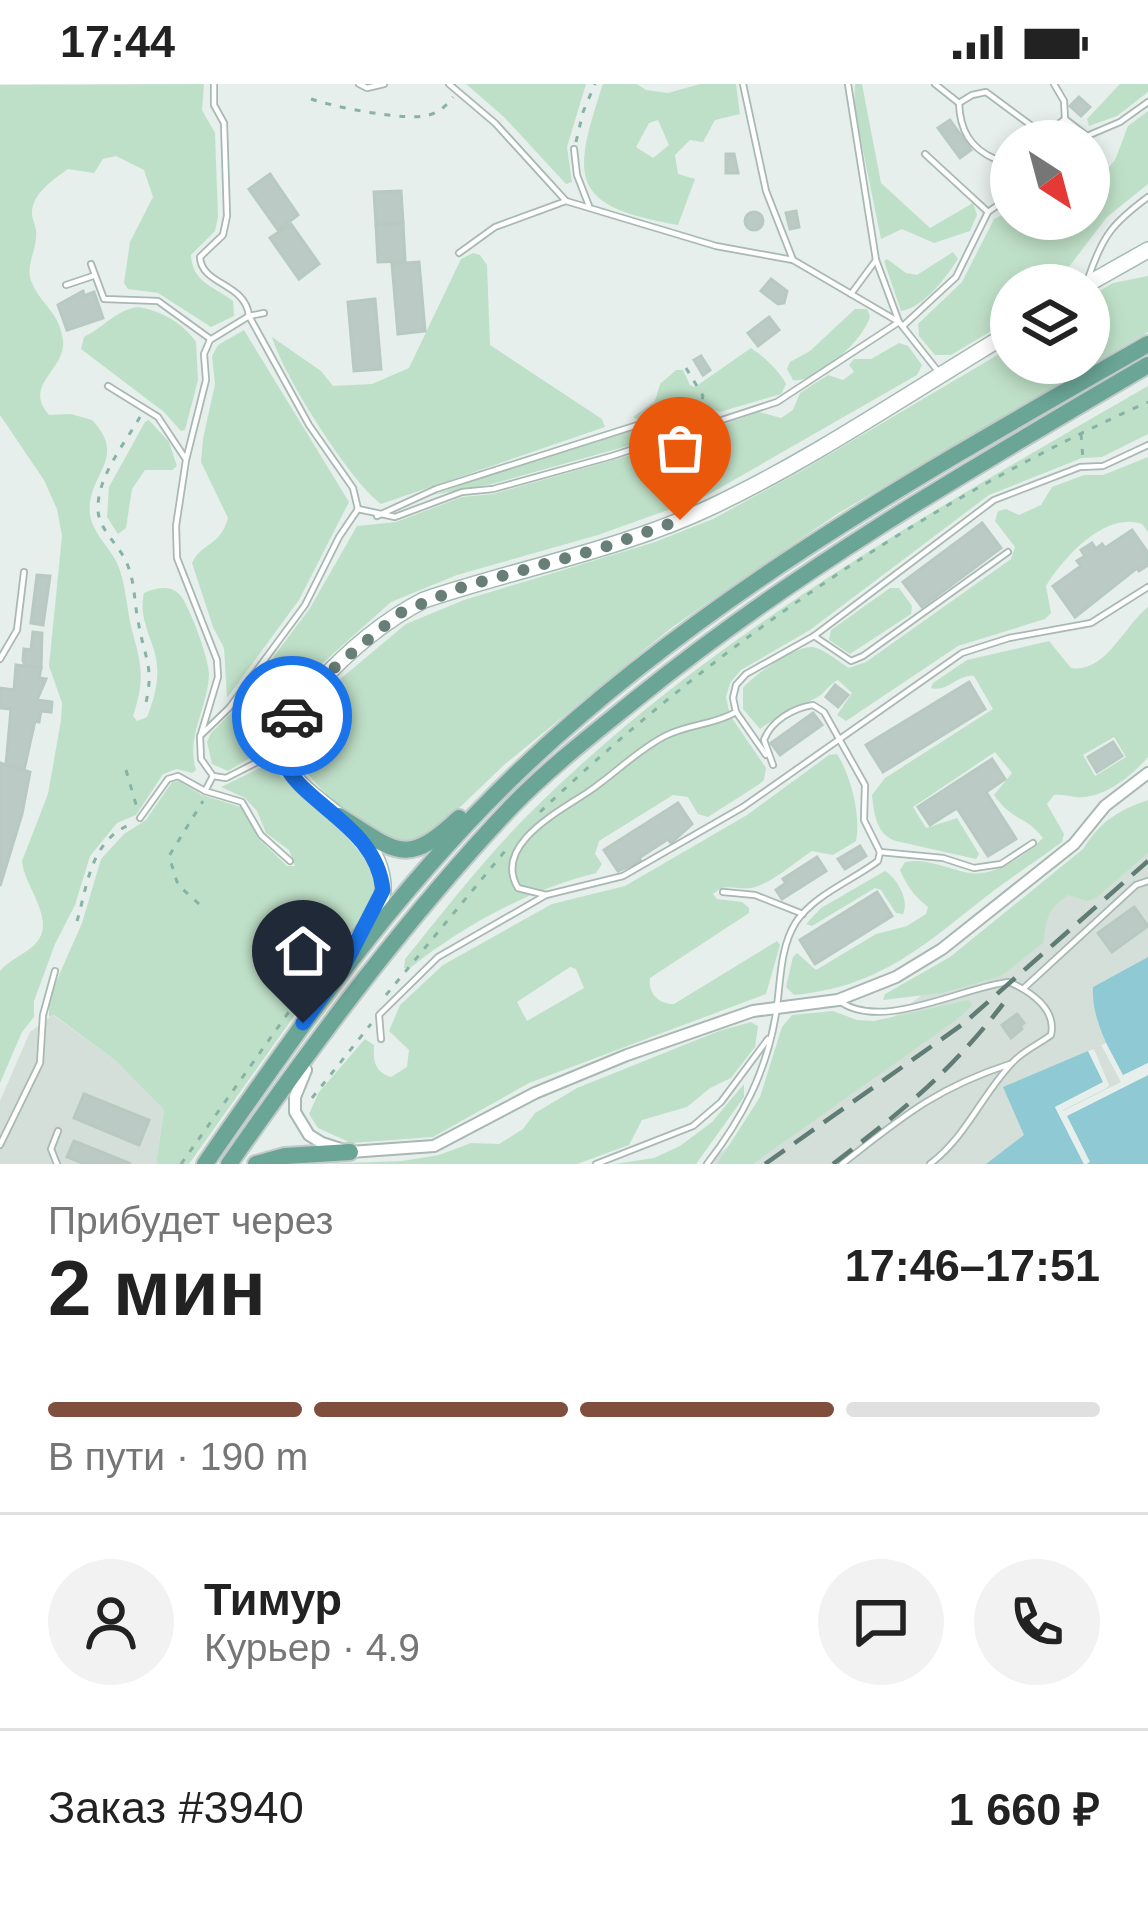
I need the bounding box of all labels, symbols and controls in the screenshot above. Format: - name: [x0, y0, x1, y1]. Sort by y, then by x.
- text: 17:44: [60, 16, 175, 67]
- north arrow: [990, 120, 1110, 240]
- map controls: [990, 120, 1110, 384]
- button: layers: [990, 264, 1110, 384]
- pin: [629, 397, 731, 520]
- icon: bag: [647, 415, 713, 481]
- courier: [232, 656, 352, 776]
- icon: car: [259, 683, 325, 749]
- pin: [252, 900, 354, 1023]
- icon: home: [270, 918, 336, 984]
- text: Прибудет через: [48, 1199, 333, 1242]
- text: 17:46–17:51: [845, 1240, 1100, 1291]
- text: 2 мин: [48, 1244, 266, 1332]
- text: В пути · 190 m: [48, 1435, 308, 1478]
- button: person: [48, 1559, 174, 1685]
- button: chat: [818, 1559, 944, 1685]
- button: phone: [974, 1559, 1100, 1685]
- text: Тимур: [204, 1574, 342, 1625]
- text: Курьер · 4.9: [204, 1626, 420, 1669]
- text: Заказ #3940: [48, 1782, 304, 1833]
- text: 1 660 ₽: [949, 1784, 1100, 1835]

